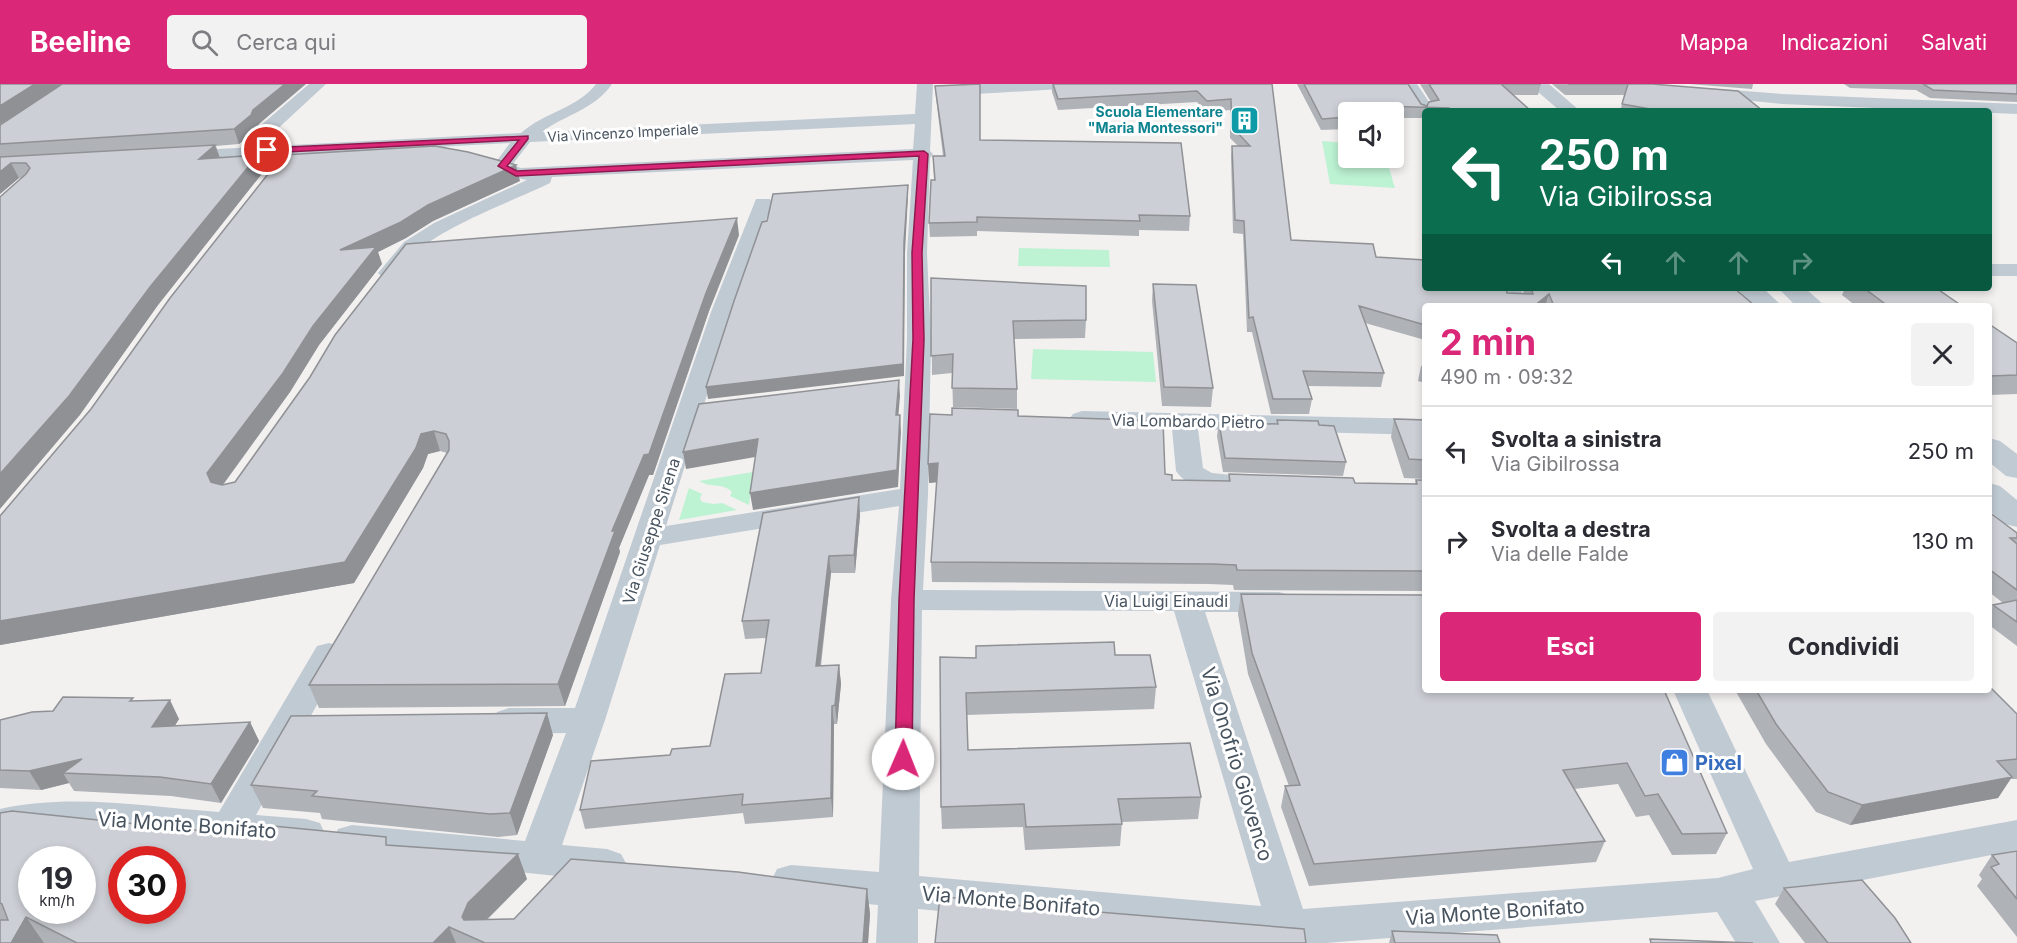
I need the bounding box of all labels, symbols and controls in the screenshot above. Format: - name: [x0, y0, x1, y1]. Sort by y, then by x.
- search box: [167, 15, 587, 69]
- text: Beeline: [30, 25, 131, 59]
- icon: search: [188, 26, 221, 59]
- text: Cerca qui: [236, 29, 336, 55]
- text: Mappa: [1680, 30, 1748, 55]
- text: Indicazioni: [1781, 30, 1888, 55]
- text: Salvati: [1921, 30, 1987, 55]
- map controls: [1338, 102, 1404, 168]
- button: sound: [1338, 102, 1404, 168]
- place label: Scuola Elementare "Maria Montessori": [1088, 103, 1223, 136]
- building icon: Scuola Elementare "Maria Montessori": [1228, 104, 1260, 136]
- street label: Via Vincenzo Imperiale: [547, 120, 699, 145]
- pin: [241, 124, 292, 175]
- text: 250 m: [1539, 129, 1669, 180]
- icon: left: [1440, 132, 1518, 210]
- icon: arrive: [250, 133, 283, 166]
- text: Via Gibilrossa: [1539, 180, 1713, 213]
- icon: left: [1596, 246, 1629, 279]
- icon: ahead: [1659, 246, 1692, 279]
- icon: ahead: [1722, 246, 1755, 279]
- icon: right: [1785, 246, 1818, 279]
- text: 2 min: [1440, 320, 1536, 364]
- button: close: [1911, 323, 1974, 386]
- text: 490 m · 09:32: [1440, 365, 1573, 389]
- street label: Via Lombardo Pietro: [1111, 410, 1265, 432]
- text: Svolta a sinistra: [1491, 426, 1662, 452]
- icon: left: [1440, 435, 1473, 468]
- text: 250 m: [1908, 438, 1974, 464]
- text: Via Gibilrossa: [1491, 452, 1620, 476]
- street label: Via Giuseppe Sirena: [618, 455, 684, 607]
- text: Svolta a destra: [1491, 516, 1651, 542]
- icon: right: [1440, 525, 1473, 558]
- text: 130 m: [1912, 528, 1974, 554]
- text: Via delle Falde: [1491, 542, 1629, 566]
- street label: Via Luigi Einaudi: [1104, 591, 1228, 611]
- button: Esci: [1440, 612, 1701, 681]
- button: Condividi: [1713, 612, 1974, 681]
- street label: Via Onofrio Giovenco: [1196, 664, 1278, 864]
- position arrow: [871, 727, 935, 791]
- shop icon: Pixel: [1658, 747, 1690, 779]
- place label: Pixel: [1695, 751, 1742, 775]
- street label: Via Monte Bonifato: [97, 807, 277, 843]
- speed limit sign: 30: [108, 846, 186, 924]
- text: 19: [41, 860, 73, 896]
- street label: Via Monte Bonifato: [921, 881, 1101, 921]
- text: km/h: [39, 891, 75, 910]
- street label: Via Monte Bonifato: [1405, 894, 1585, 930]

